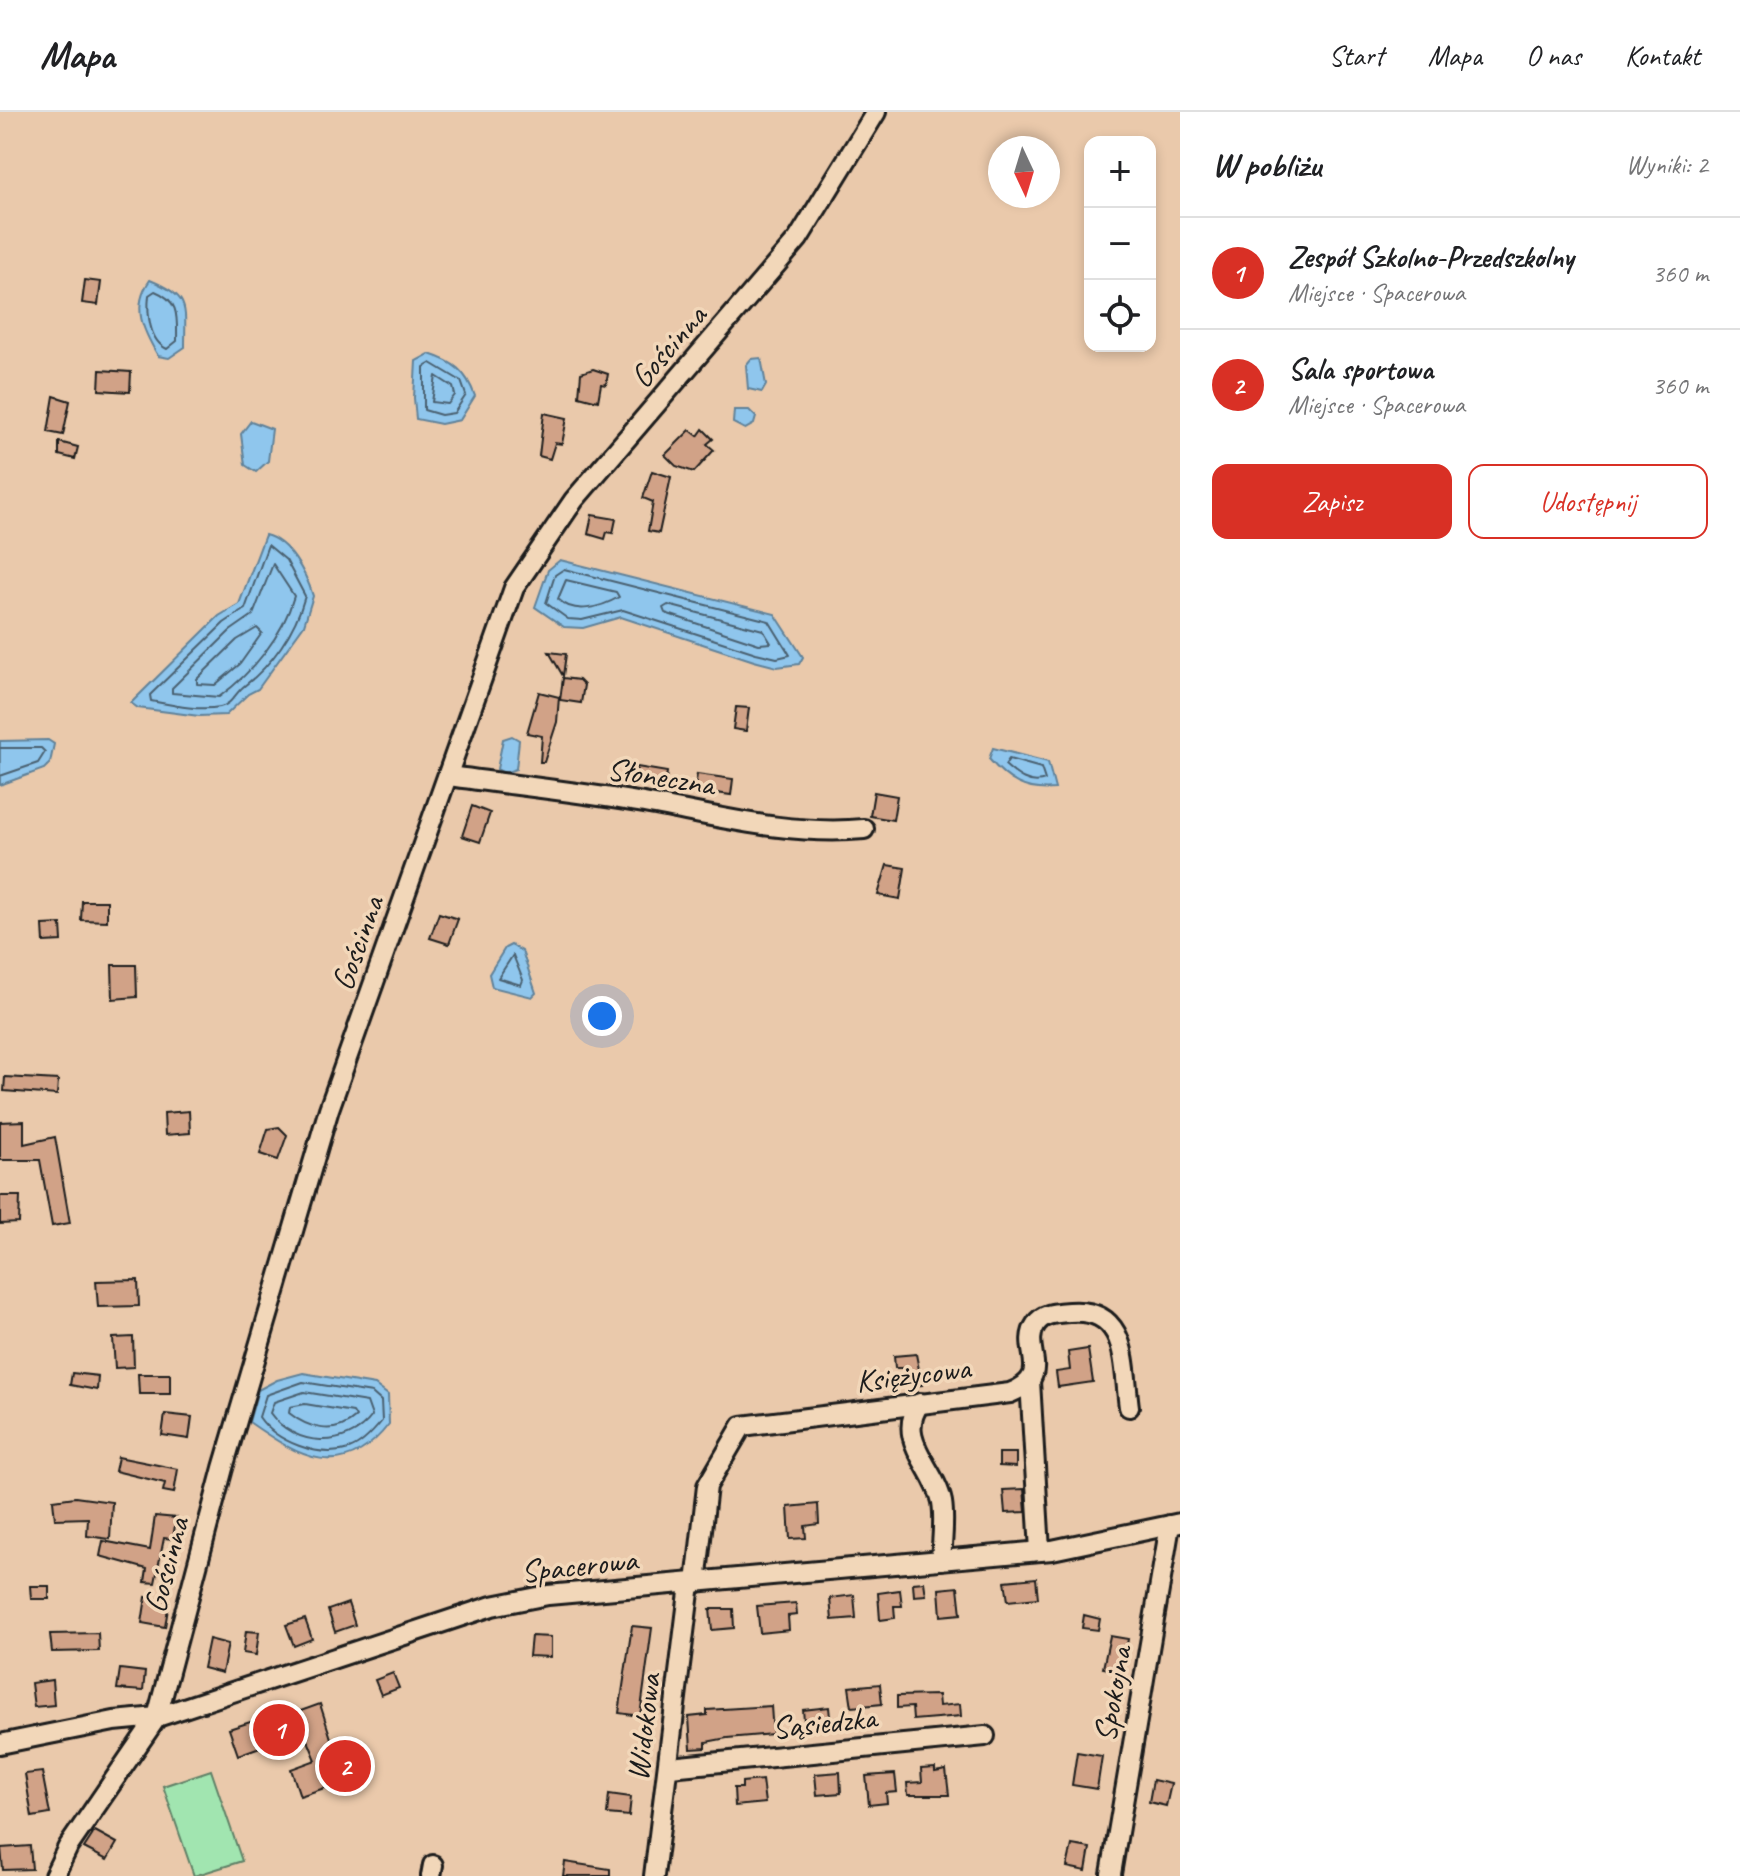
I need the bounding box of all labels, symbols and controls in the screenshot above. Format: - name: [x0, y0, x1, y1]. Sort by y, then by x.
- text: Mapa: [40, 32, 115, 79]
- text: Start: [1329, 38, 1384, 73]
- text: Mapa: [1428, 38, 1482, 73]
- text: O nas: [1526, 38, 1581, 73]
- text: Kontakt: [1625, 38, 1700, 73]
- north arrow: [988, 136, 1060, 208]
- map controls: [1084, 136, 1156, 352]
- button: +: [1084, 136, 1156, 208]
- text: W pobliżu: [1212, 143, 1321, 186]
- text: Wyniki: 2: [1626, 148, 1708, 181]
- button: −: [1084, 208, 1156, 280]
- text: Zespół Szkolno-Przedszkolny: [1288, 238, 1573, 276]
- text: 1: [1232, 257, 1244, 290]
- text: 360 m: [1652, 257, 1708, 290]
- text: Miejsce · Spacerowa: [1288, 276, 1465, 309]
- button: locate: [1084, 280, 1156, 352]
- street label: Gościnna: [621, 295, 717, 396]
- text: Sala sportowa: [1288, 350, 1433, 388]
- text: 2: [1232, 369, 1244, 402]
- text: 360 m: [1652, 369, 1708, 402]
- text: Miejsce · Spacerowa: [1288, 388, 1465, 421]
- button: Zapisz: [1212, 464, 1452, 539]
- button: Udostępnij: [1468, 464, 1708, 539]
- street label: Słoneczna: [605, 748, 720, 806]
- street label: Gościnna: [322, 889, 394, 996]
- your location: [582, 996, 622, 1036]
- street label: Księżycowa: [854, 1347, 975, 1402]
- street label: Gościnna: [134, 1511, 199, 1617]
- street label: Spacerowa: [519, 1539, 641, 1592]
- street label: Spokojna: [1084, 1640, 1142, 1745]
- street label: Widokowa: [617, 1669, 671, 1783]
- street label: Sąsiedzka: [770, 1696, 881, 1748]
- pin: 1: [253, 1700, 305, 1760]
- pin: 2: [319, 1736, 371, 1796]

